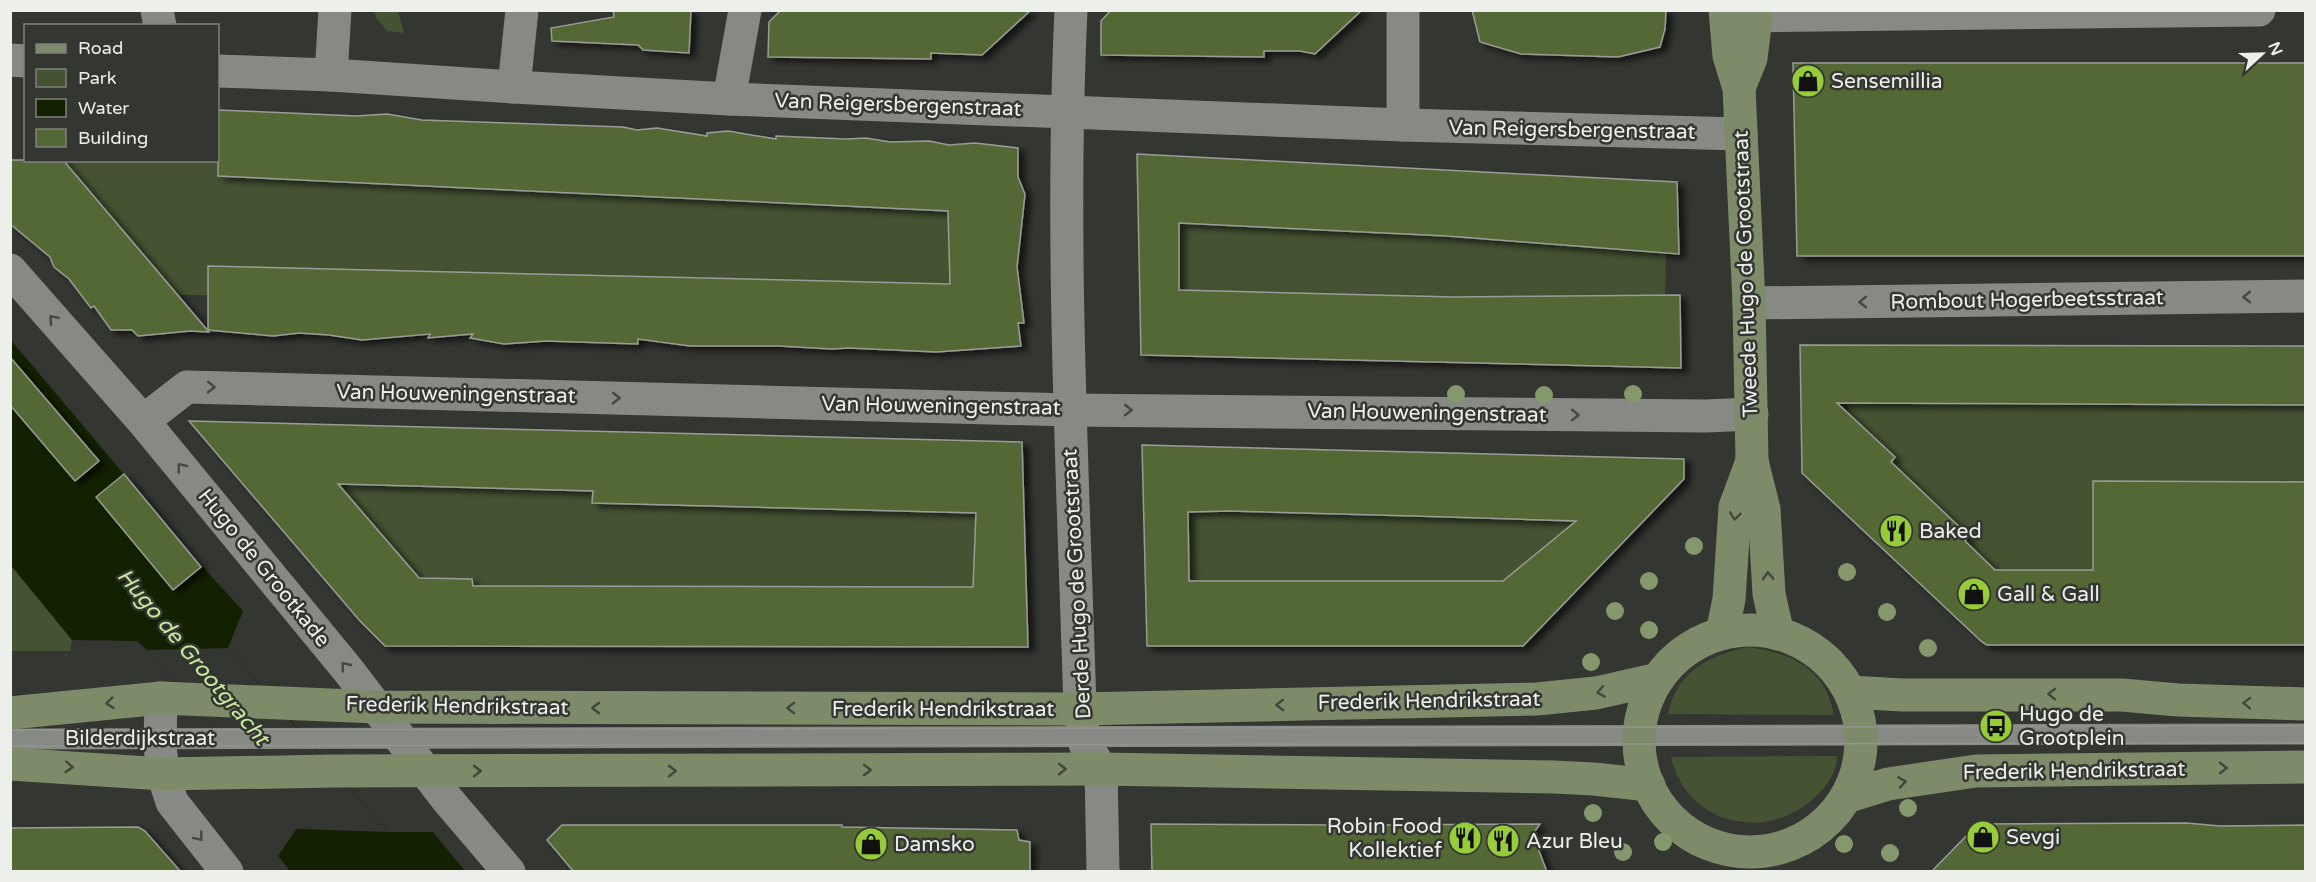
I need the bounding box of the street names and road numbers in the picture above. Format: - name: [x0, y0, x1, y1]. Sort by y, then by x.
- street label: Van Reigersbergenstraat: [774, 88, 1022, 122]
- street label: Van Reigersbergenstraat: [1448, 115, 1696, 145]
- street label: Tweede Hugo de Grootstraat: [1728, 130, 1764, 418]
- street label: Rombout Hogerbeetsstraat: [1890, 285, 2164, 315]
- street label: Van Houweningenstraat: [336, 379, 576, 409]
- street label: Van Houweningenstraat: [821, 391, 1061, 421]
- street label: Van Houweningenstraat: [1307, 398, 1547, 428]
- street label: Derde Hugo de Grootstraat: [1057, 448, 1097, 720]
- street label: Hugo de Grootkade: [193, 484, 335, 652]
- street label: Frederik Hendrikstraat: [1317, 687, 1541, 715]
- street label: Frederik Hendrikstraat: [345, 692, 569, 720]
- street label: Frederik Hendrikstraat: [832, 697, 1054, 722]
- street label: Bilderdijkstraat: [65, 726, 215, 751]
- street label: Frederik Hendrikstraat: [1962, 757, 2186, 785]

